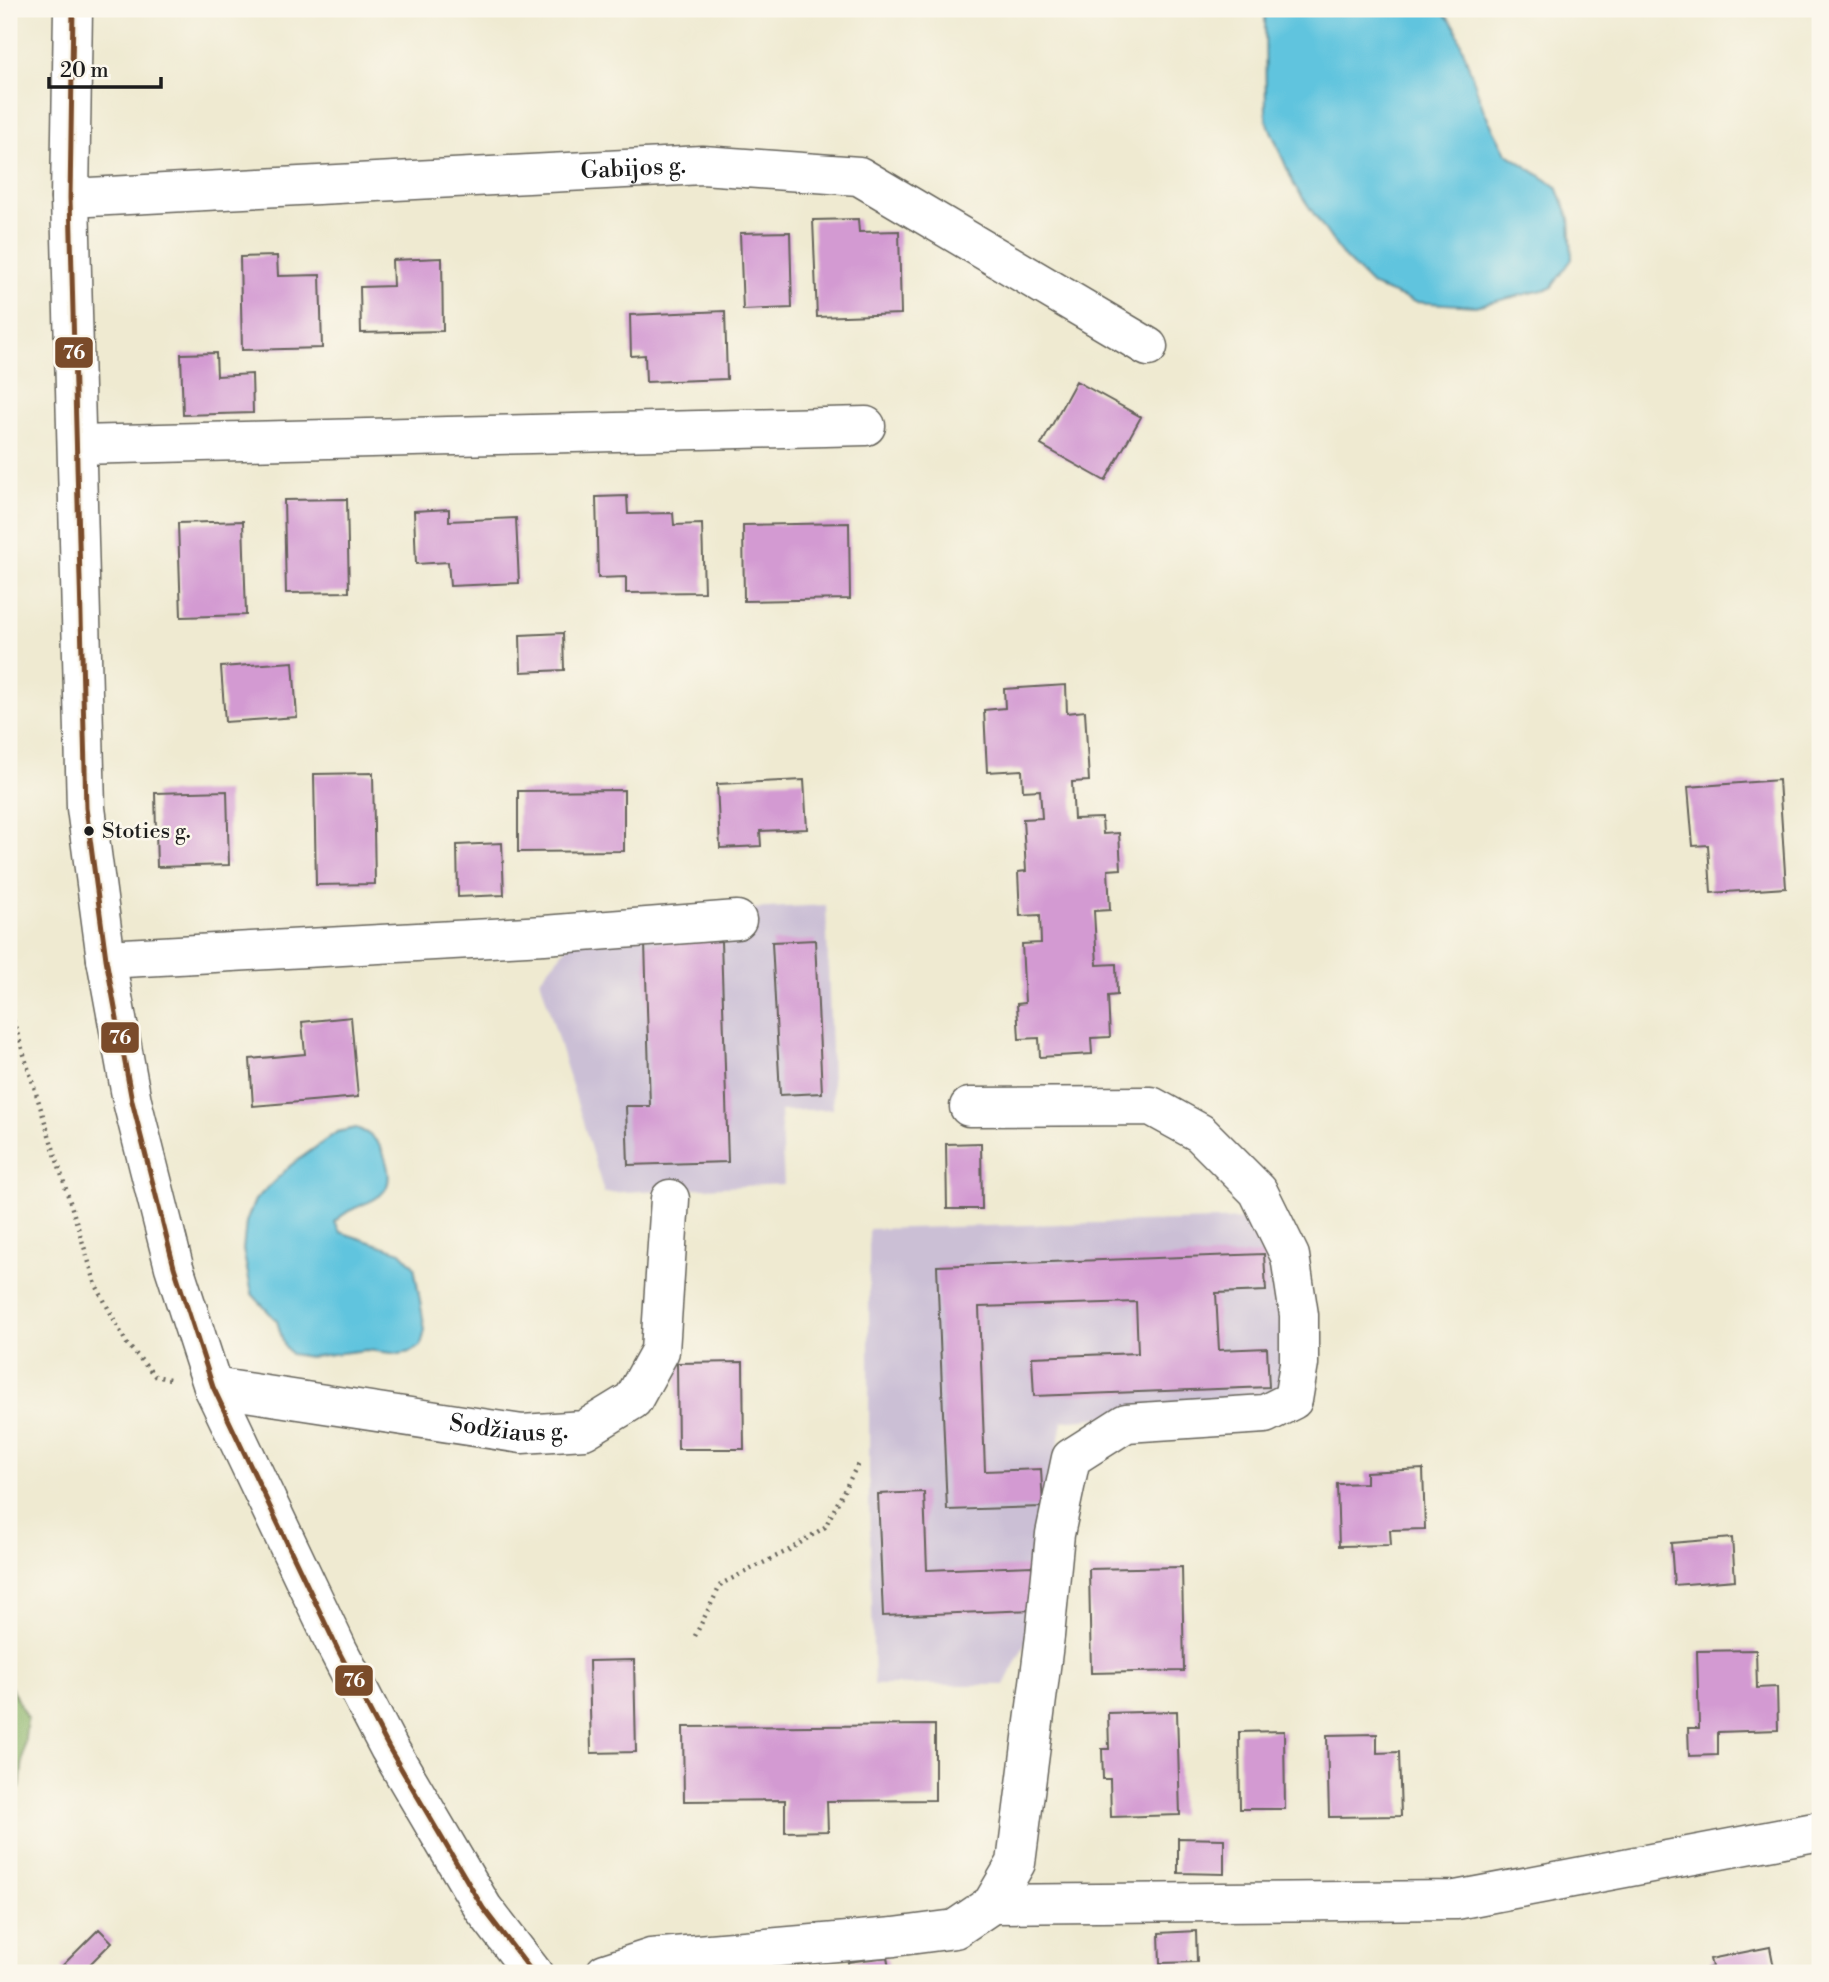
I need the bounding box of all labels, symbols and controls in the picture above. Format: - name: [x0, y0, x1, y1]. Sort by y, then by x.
- scale bar: [49, 46, 161, 90]
- text: 20 m: [60, 58, 109, 84]
- street label: Gabijos g.: [580, 151, 687, 186]
- line badge: 76: [54, 336, 94, 369]
- text: 76: [63, 341, 85, 365]
- place label: Stoties g.: [102, 818, 191, 845]
- marker: Stoties g.: [82, 824, 96, 838]
- line badge: 76: [100, 1021, 140, 1054]
- text: 76: [109, 1026, 131, 1050]
- street label: Sodžiaus g.: [447, 1408, 569, 1449]
- line badge: 76: [334, 1664, 374, 1697]
- text: 76: [343, 1669, 365, 1693]

